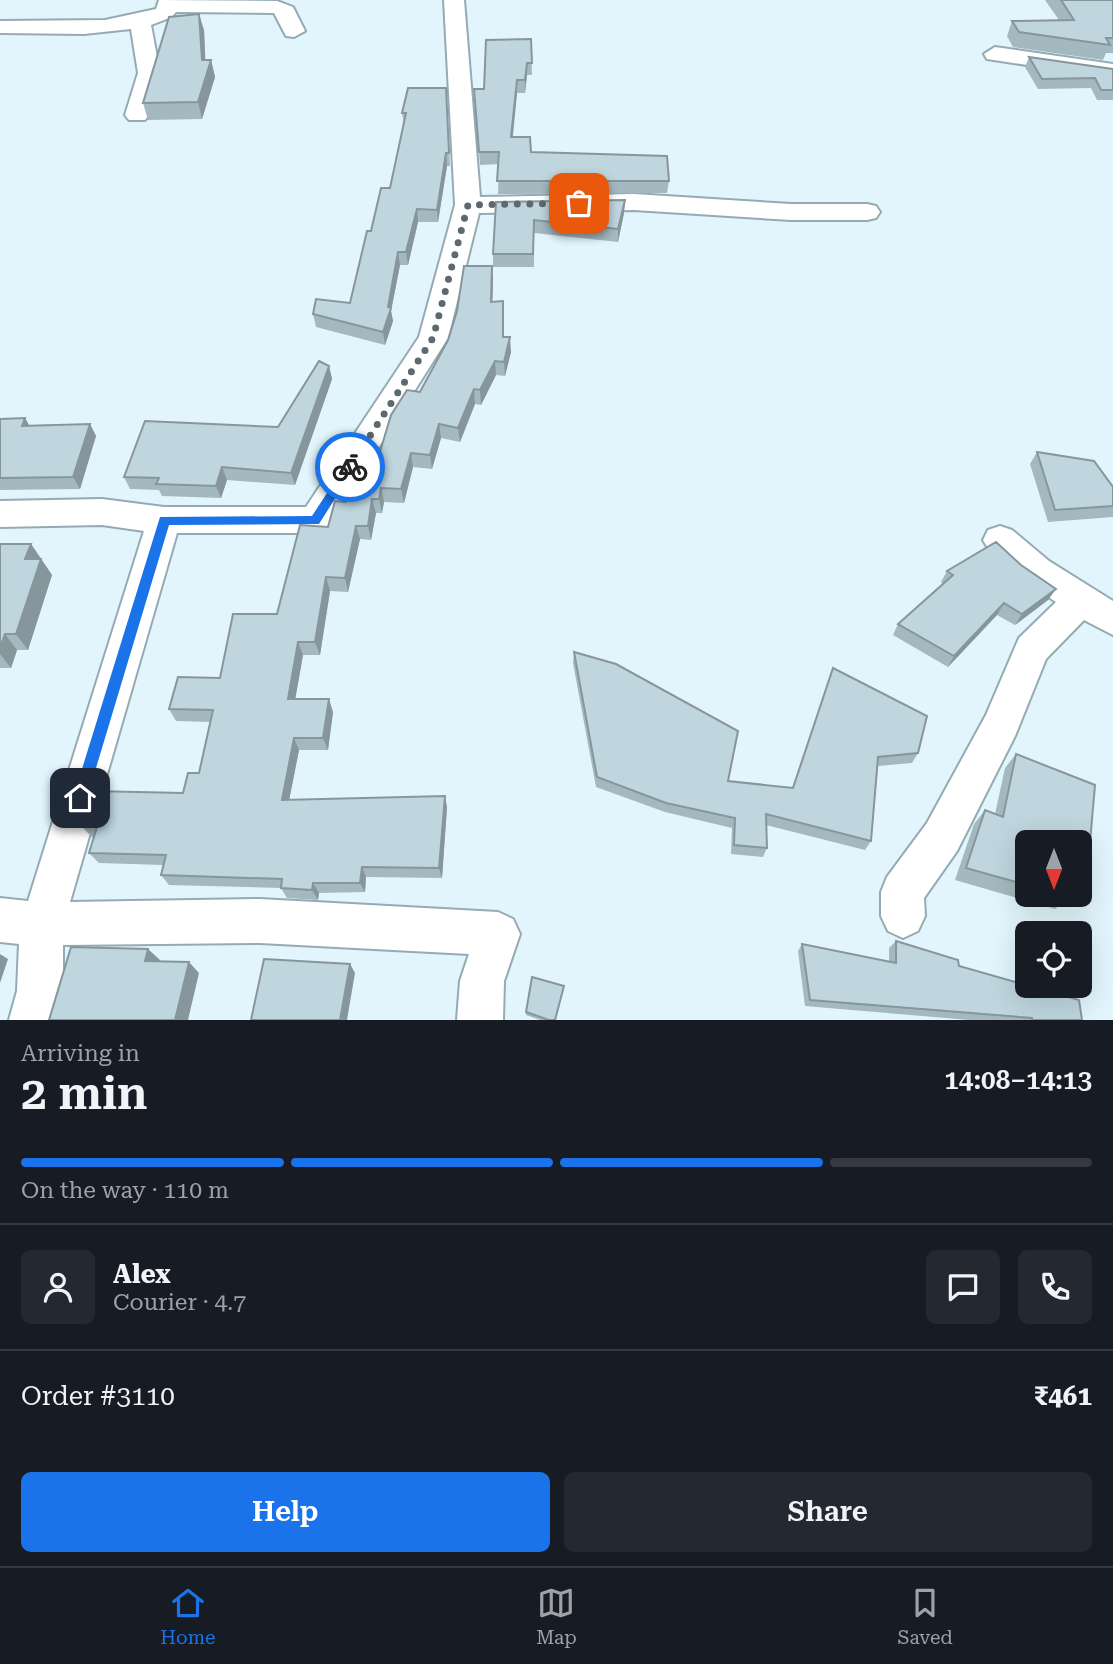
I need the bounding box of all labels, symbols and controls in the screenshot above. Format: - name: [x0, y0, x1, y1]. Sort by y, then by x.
- pin: [549, 173, 609, 233]
- icon: bag: [560, 184, 598, 222]
- courier: [315, 432, 385, 502]
- icon: bike: [331, 448, 369, 486]
- pin: [50, 768, 110, 828]
- icon: home: [61, 779, 99, 817]
- north arrow: [1015, 830, 1092, 906]
- map controls: [1015, 830, 1092, 998]
- button: locate: [1015, 921, 1092, 998]
- text: Arriving in: [21, 1040, 140, 1067]
- text: 14:08–14:13: [944, 1065, 1092, 1095]
- text: 2 min: [21, 1066, 148, 1120]
- text: On the way · 110 m: [21, 1177, 229, 1204]
- button: person: [21, 1250, 95, 1324]
- button: chat: [926, 1250, 1000, 1324]
- button: phone: [1018, 1250, 1092, 1324]
- text: Alex: [113, 1259, 171, 1289]
- text: Courier · 4.7: [113, 1289, 246, 1316]
- text: Order #3110: [21, 1381, 175, 1411]
- text: ₹461: [1034, 1381, 1092, 1411]
- button: Help: [21, 1472, 550, 1552]
- button: Share: [564, 1472, 1092, 1552]
- tab: Home: [160, 1584, 215, 1649]
- tab: Map: [536, 1584, 577, 1649]
- tab: Saved: [898, 1584, 953, 1649]

